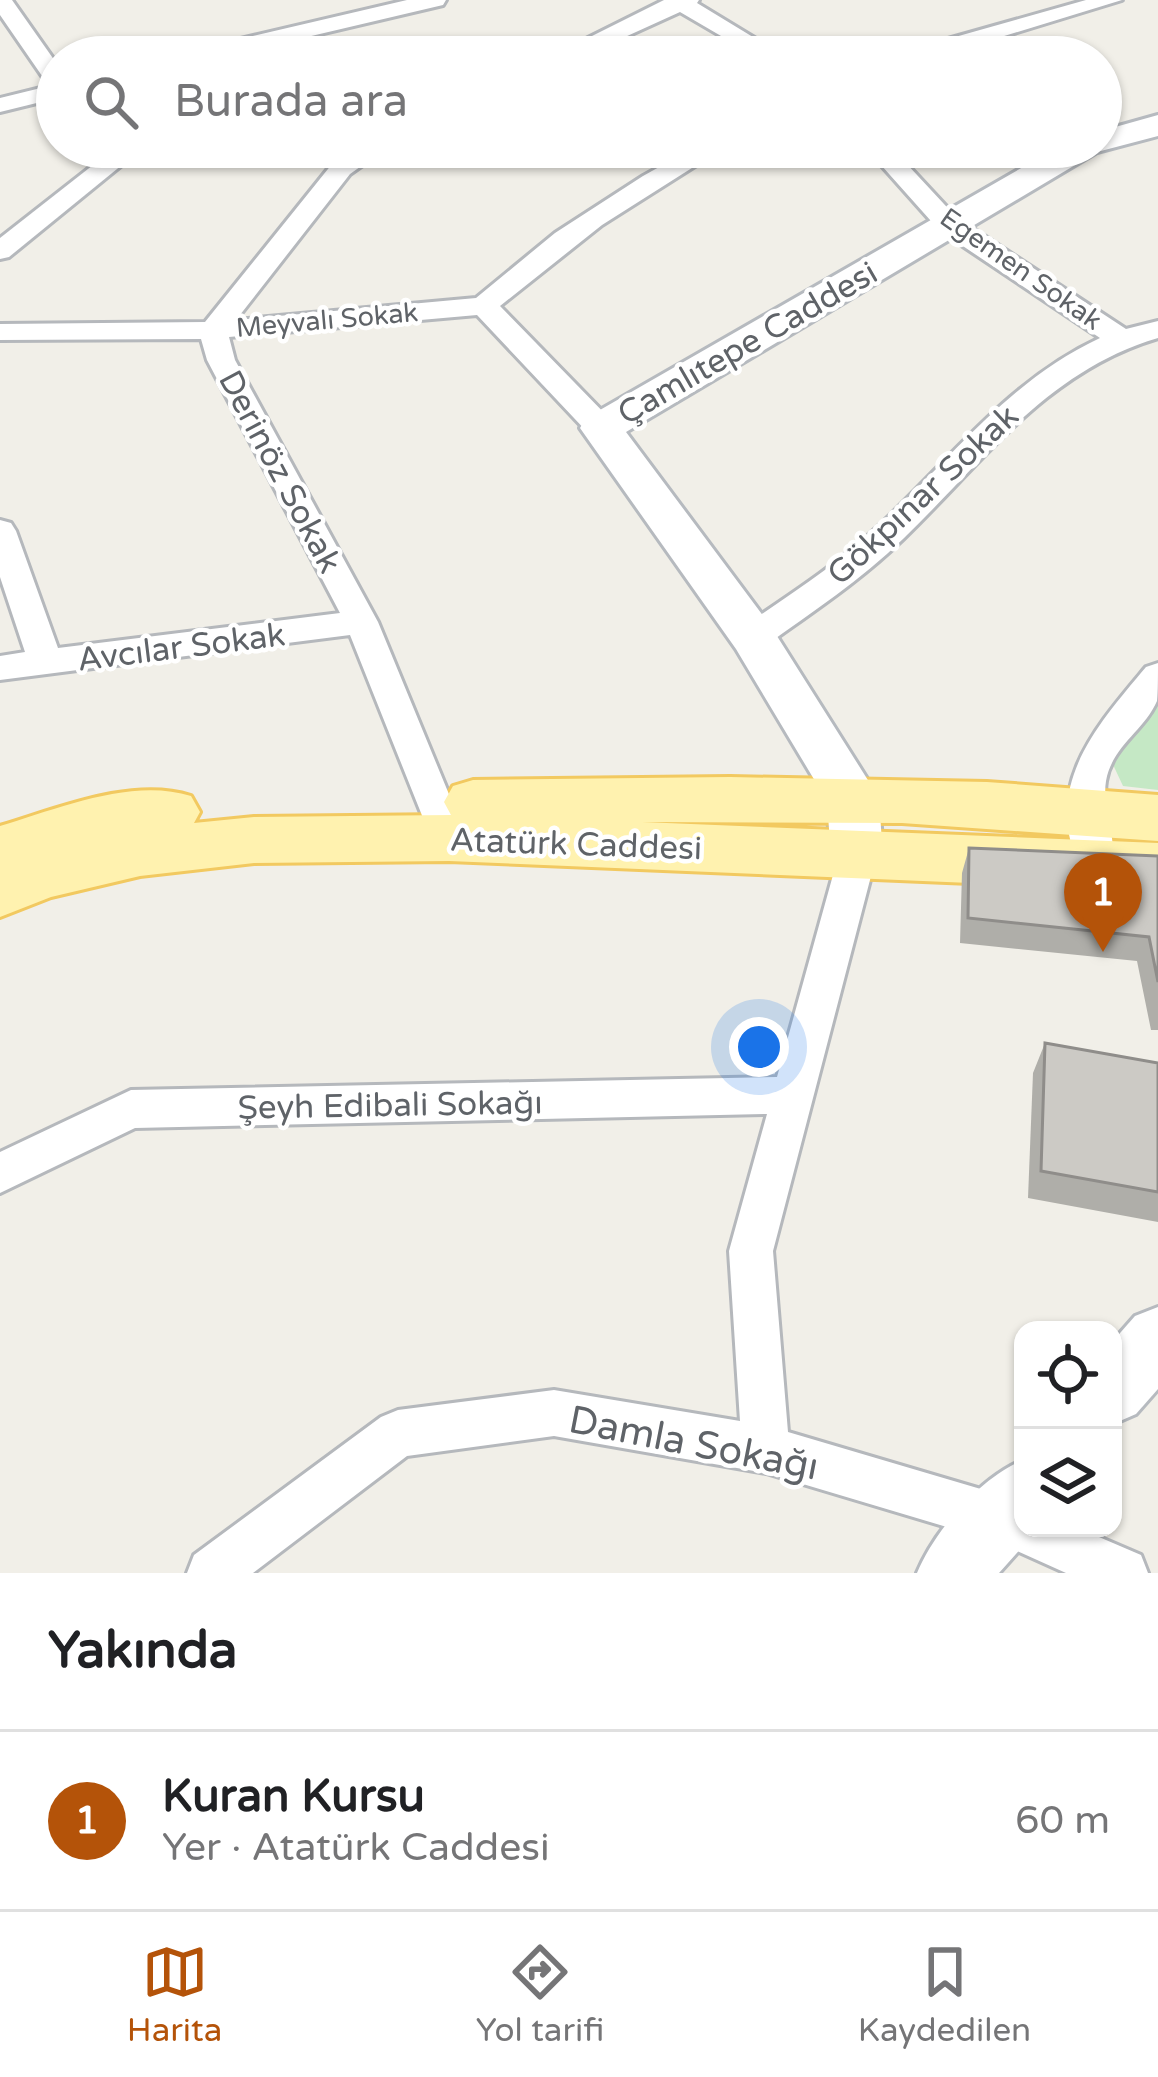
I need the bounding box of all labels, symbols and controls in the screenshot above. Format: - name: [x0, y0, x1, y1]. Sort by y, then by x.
- search box: [36, 36, 1122, 168]
- icon: search: [78, 69, 144, 135]
- text: Burada ara: [174, 75, 408, 129]
- street label: Egemen Sokak: [933, 201, 1108, 337]
- street label: Çamlıtepe Caddesi: [611, 253, 884, 433]
- street label: Meyvalı Sokak: [235, 296, 419, 345]
- street label: Derinöz Sokak: [210, 364, 349, 580]
- street label: Gökpınar Sokak: [820, 397, 1026, 593]
- street label: Avcılar Sokak: [75, 615, 287, 680]
- street label: Atatürk Caddesi: [449, 821, 703, 868]
- pin: 1: [1064, 853, 1142, 952]
- your location: [729, 1017, 789, 1077]
- street label: Şeyh Edibali Sokağı: [237, 1083, 543, 1128]
- map controls: [1014, 1321, 1122, 1537]
- button: locate: [1014, 1321, 1122, 1429]
- street label: Damla Sokağı: [565, 1396, 822, 1491]
- button: layers: [1014, 1429, 1122, 1537]
- text: Yakında: [48, 1620, 238, 1682]
- text: Kuran Kursu: [162, 1770, 425, 1824]
- text: 1: [75, 1797, 99, 1844]
- text: 60 m: [1015, 1797, 1110, 1844]
- text: Yer · Atatürk Caddesi: [162, 1824, 550, 1871]
- tab: Harita: [127, 1939, 222, 2050]
- tab: Yol tarifi: [476, 1939, 604, 2050]
- tab: Kaydedilen: [858, 1939, 1031, 2050]

